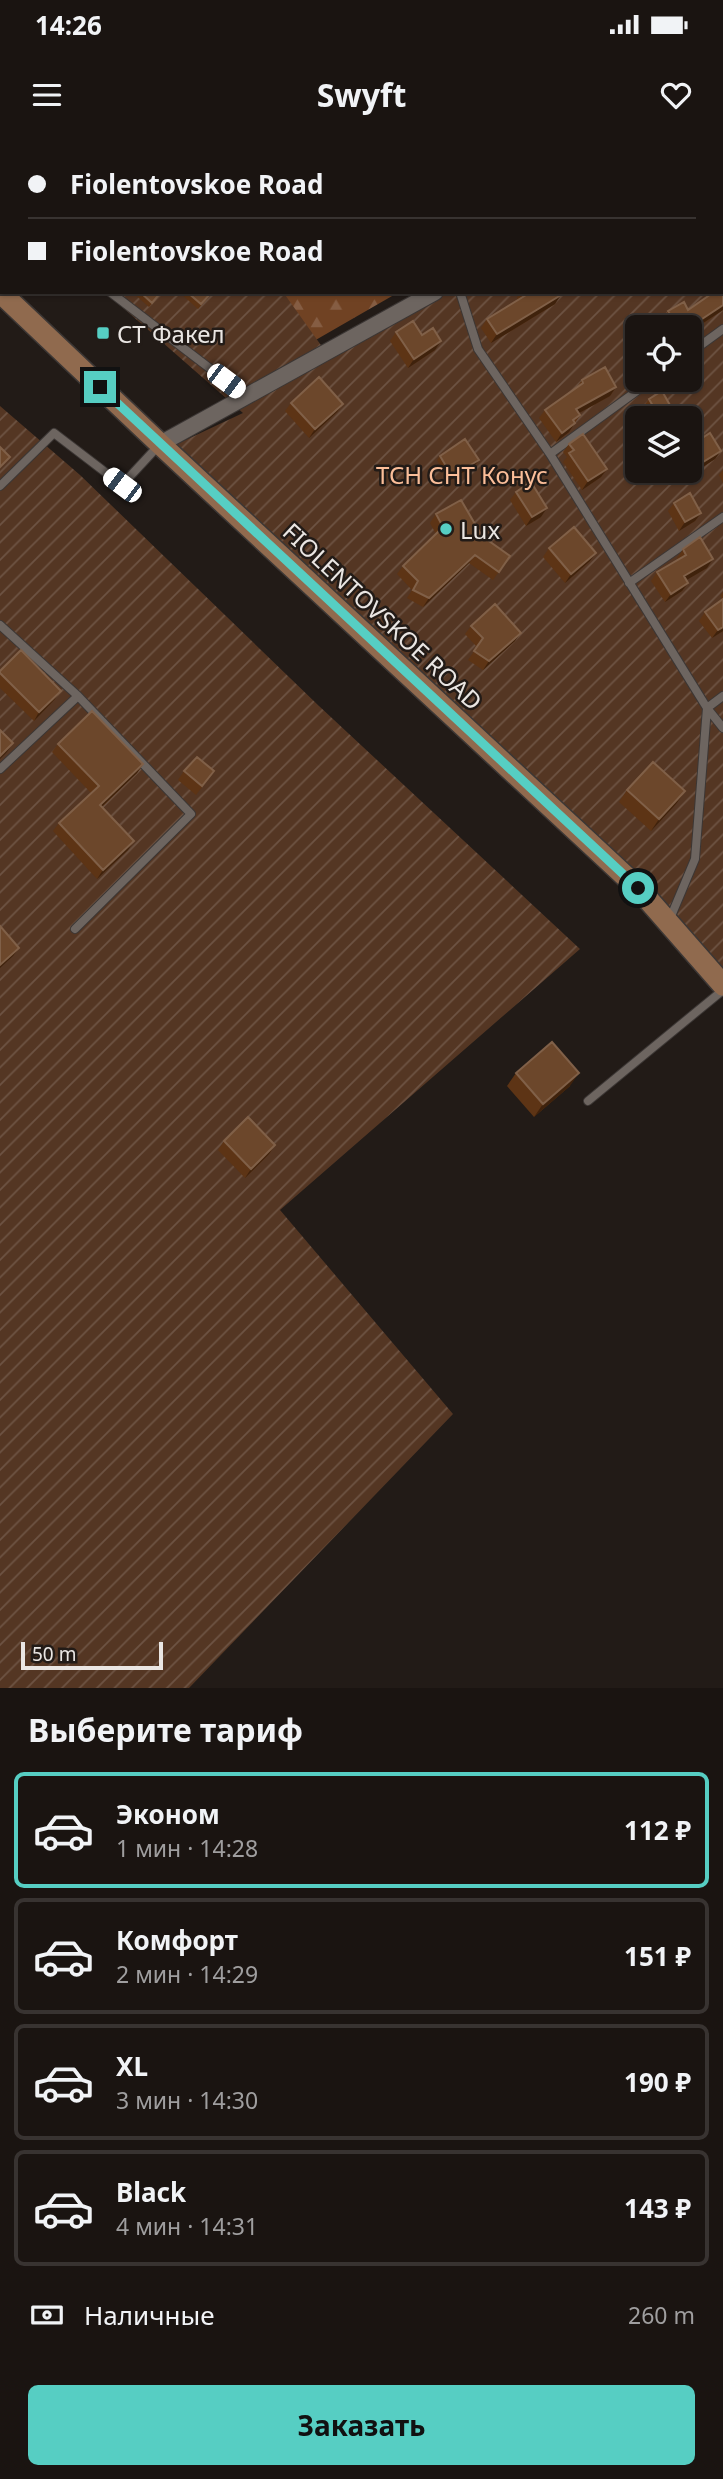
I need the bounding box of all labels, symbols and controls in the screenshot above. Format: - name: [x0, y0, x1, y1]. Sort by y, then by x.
- text: 14:26: [35, 7, 102, 43]
- text: Swyft: [317, 73, 406, 116]
- icon: menu: [28, 76, 66, 114]
- icon: heart: [657, 76, 695, 114]
- text: Fiolentovskoe Road: [70, 166, 323, 202]
- text: Fiolentovskoe Road: [70, 233, 323, 269]
- map controls: [625, 315, 702, 483]
- button: locate: [625, 315, 702, 392]
- place label: СТ Факел: [117, 317, 224, 350]
- marker: СТ Факел: [95, 325, 111, 341]
- car: [203, 360, 250, 402]
- route end: [84, 371, 116, 403]
- button: layers: [625, 406, 702, 483]
- park label: ТСН СНТ Конус: [376, 458, 548, 491]
- car: [99, 464, 146, 506]
- place label: Lux: [460, 513, 500, 546]
- street label: FIOLENTOVSKOE ROAD: [276, 515, 490, 717]
- marker: Lux: [438, 521, 454, 537]
- route start: [622, 872, 654, 904]
- scale bar: [21, 1639, 163, 1671]
- text: 50 m: [32, 1641, 76, 1667]
- text: Выберите тариф: [28, 1708, 303, 1751]
- text: Эконом: [116, 1796, 220, 1832]
- icon: car: [32, 1799, 95, 1862]
- text: 112 ₽: [624, 1812, 691, 1848]
- text: 1 мин · 14:28: [116, 1832, 258, 1864]
- text: Комфорт: [116, 1922, 238, 1958]
- icon: car: [32, 1925, 95, 1988]
- text: 151 ₽: [624, 1938, 691, 1974]
- text: 2 мин · 14:29: [116, 1958, 258, 1990]
- text: XL: [116, 2048, 148, 2084]
- icon: car: [32, 2051, 95, 2114]
- text: 190 ₽: [624, 2064, 691, 2100]
- text: 3 мин · 14:30: [116, 2084, 258, 2116]
- text: Black: [116, 2174, 186, 2210]
- icon: car: [32, 2177, 95, 2240]
- text: 143 ₽: [624, 2190, 691, 2226]
- text: 4 мин · 14:31: [116, 2210, 258, 2242]
- icon: cash: [28, 2296, 66, 2334]
- text: Наличные: [84, 2297, 215, 2333]
- text: 260 m: [628, 2299, 695, 2331]
- button: Заказать: [28, 2385, 695, 2465]

